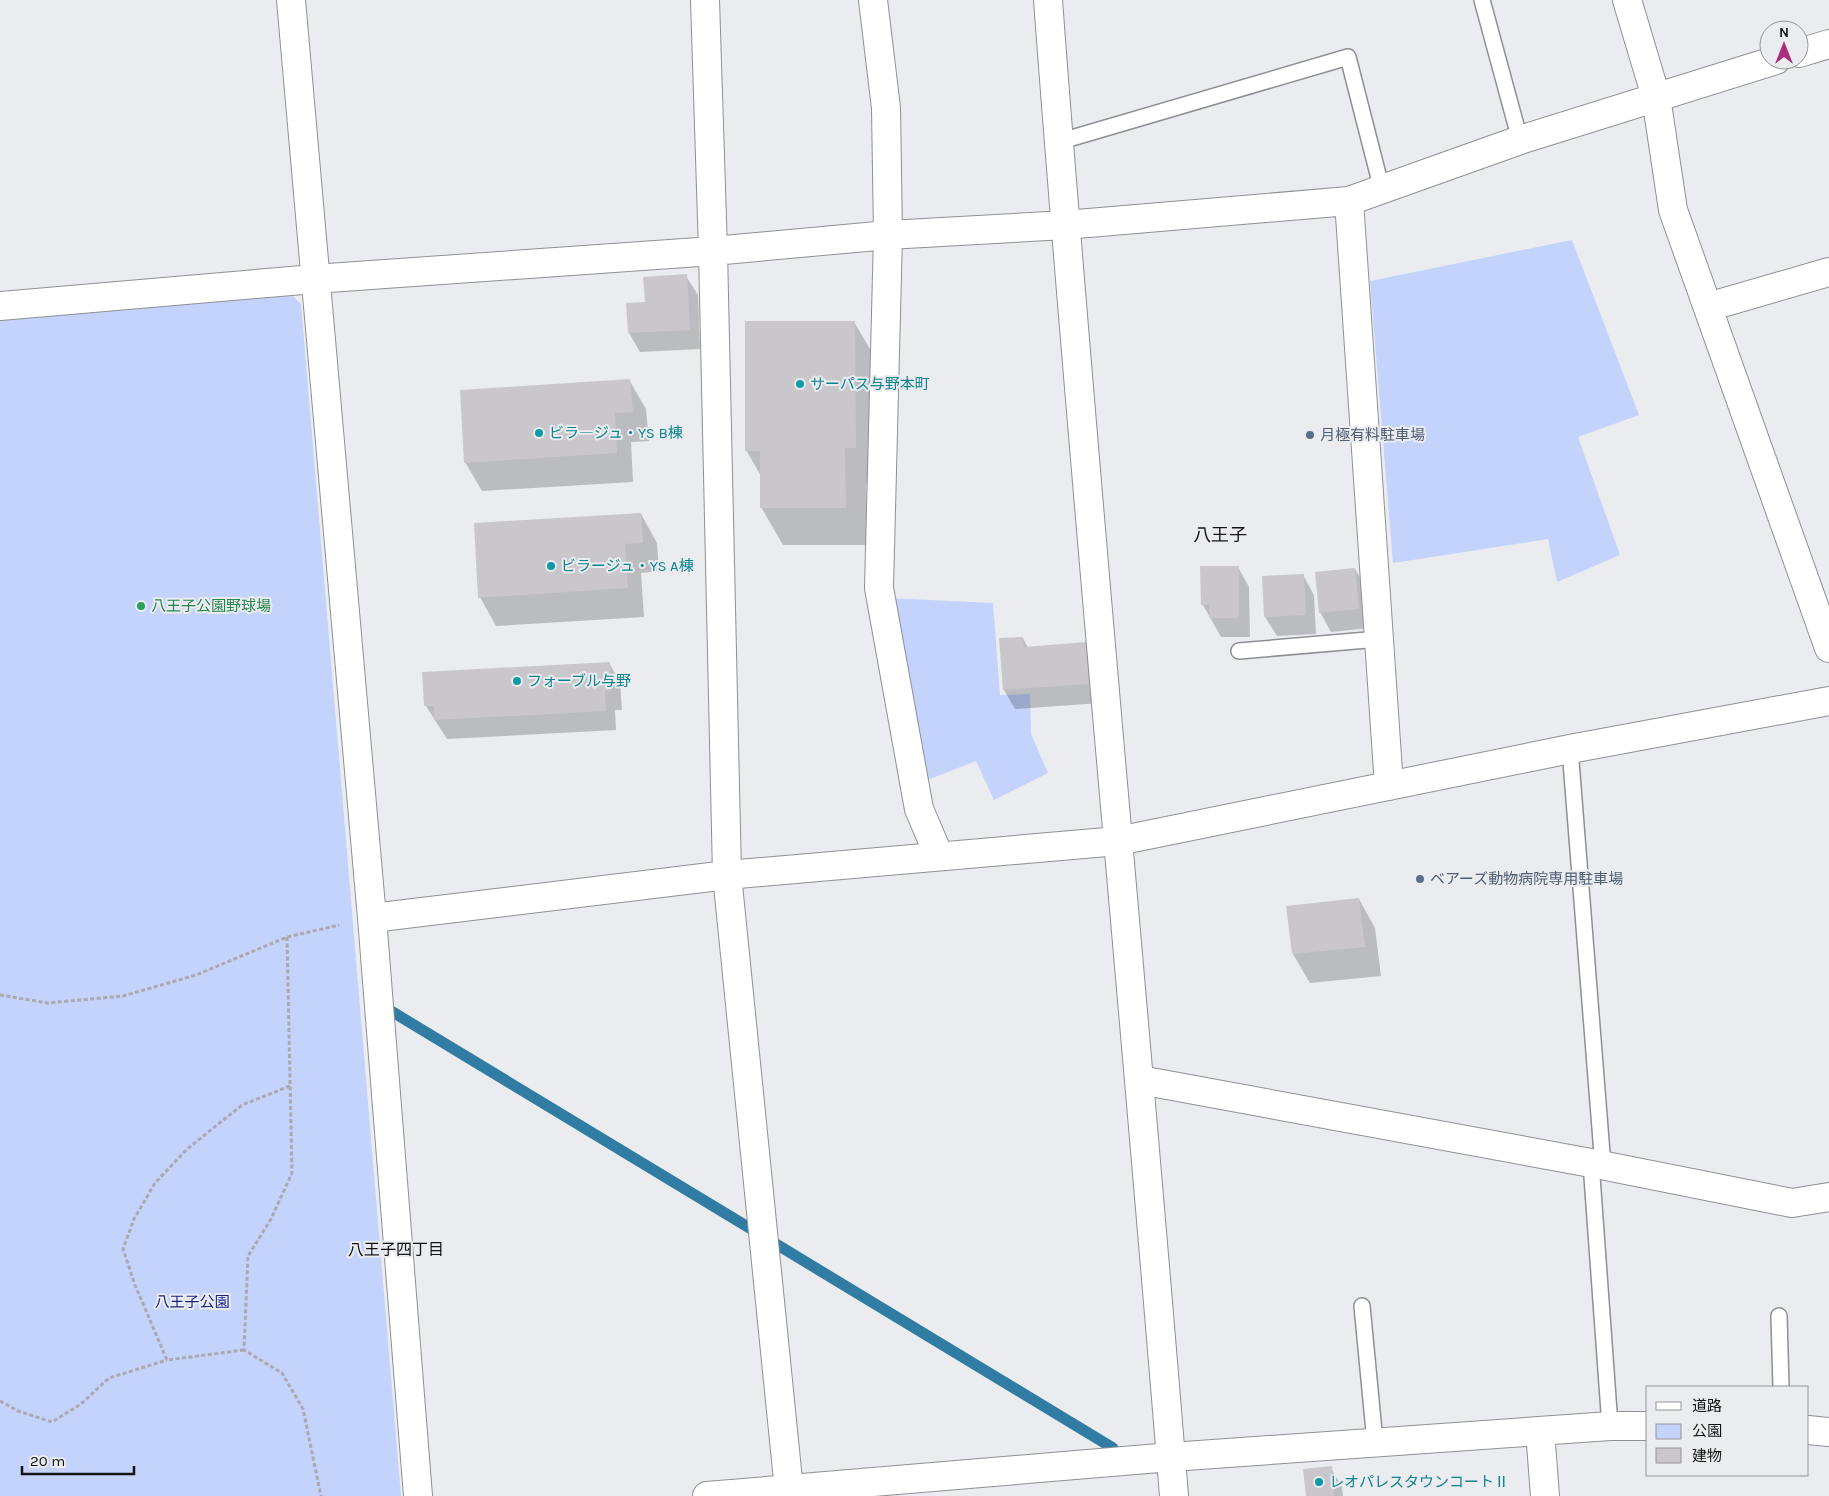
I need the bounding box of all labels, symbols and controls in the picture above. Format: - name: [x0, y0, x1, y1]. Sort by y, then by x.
- north arrow: [1759, 20, 1809, 70]
- text: N: [1779, 24, 1789, 41]
- place label: サーパス与野本町: [810, 375, 930, 393]
- marker: サーパス与野本町: [794, 378, 806, 390]
- place label: ビラ―ジュ・YS B棟: [549, 424, 683, 442]
- place label: 月極有料駐車場: [1320, 426, 1425, 444]
- marker: ビラ―ジュ・YS B棟: [533, 427, 545, 439]
- marker: 月極有料駐車場: [1304, 429, 1316, 441]
- district label: 八王子: [1193, 524, 1247, 546]
- place label: ビラージュ・YS A棟: [561, 557, 694, 575]
- marker: ビラージュ・YS A棟: [545, 560, 557, 572]
- place label: 八王子公園野球場: [151, 597, 271, 615]
- marker: 八王子公園野球場: [135, 600, 147, 612]
- place label: フォーブル与野: [527, 672, 631, 690]
- marker: フォーブル与野: [511, 675, 523, 687]
- place label: ベアーズ動物病院専用駐車場: [1430, 870, 1623, 888]
- marker: ベアーズ動物病院専用駐車場: [1414, 873, 1426, 885]
- district label: 八王子四丁目: [348, 1240, 444, 1259]
- park label: 八王子公園: [154, 1293, 230, 1311]
- legend: [1646, 1386, 1809, 1476]
- text: 道路: [1692, 1397, 1722, 1415]
- text: 公園: [1692, 1422, 1722, 1440]
- scale bar: [22, 1444, 135, 1476]
- text: 建物: [1692, 1447, 1722, 1465]
- text: 20 m: [30, 1452, 65, 1470]
- place label: レオパレスタウンコートⅡ: [1329, 1473, 1509, 1491]
- marker: レオパレスタウンコートⅡ: [1313, 1476, 1325, 1488]

